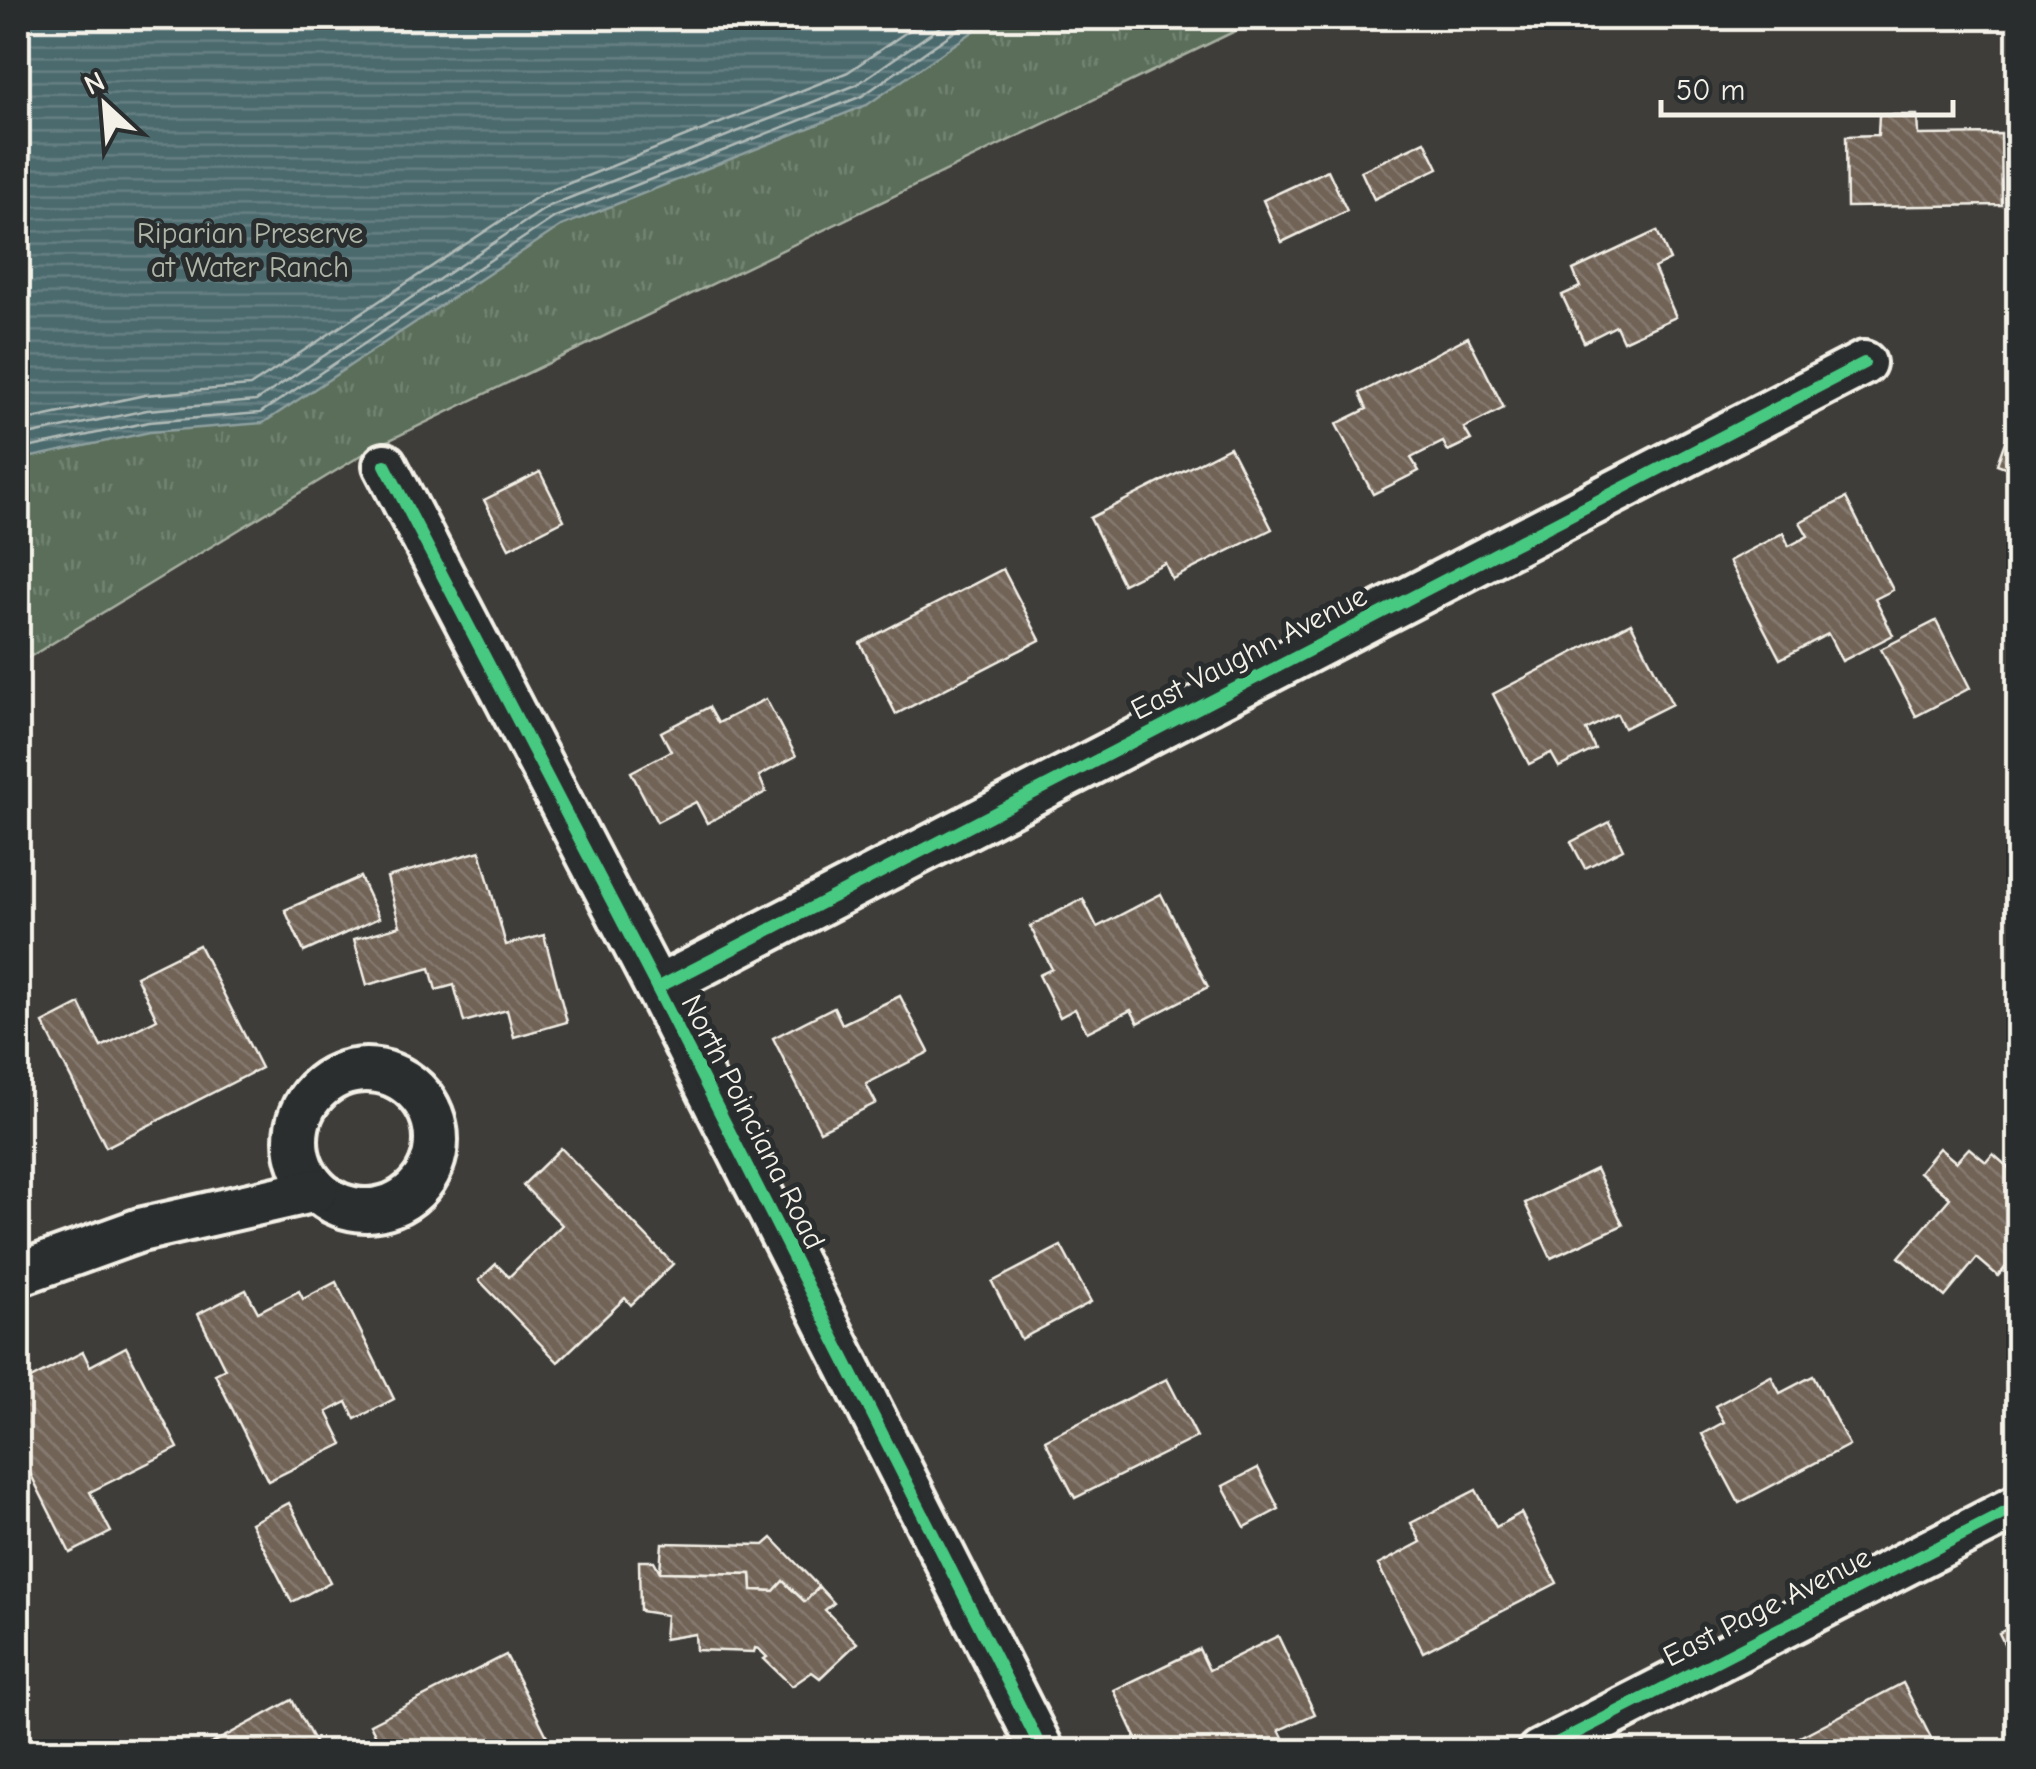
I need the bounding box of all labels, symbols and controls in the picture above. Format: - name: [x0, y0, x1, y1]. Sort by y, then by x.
- north arrow: [55, 55, 155, 155]
- scale bar: [1661, 55, 1954, 117]
- text: N: [79, 65, 110, 102]
- text: 50 m: [1676, 73, 1745, 108]
- park label: Riparian Preserve at Water Ranch: [137, 216, 363, 285]
- street label: East Vaughn Avenue: [1125, 578, 1373, 728]
- street label: North Poinciana Road: [674, 989, 832, 1255]
- street label: East Page Avenue: [1657, 1540, 1877, 1674]

